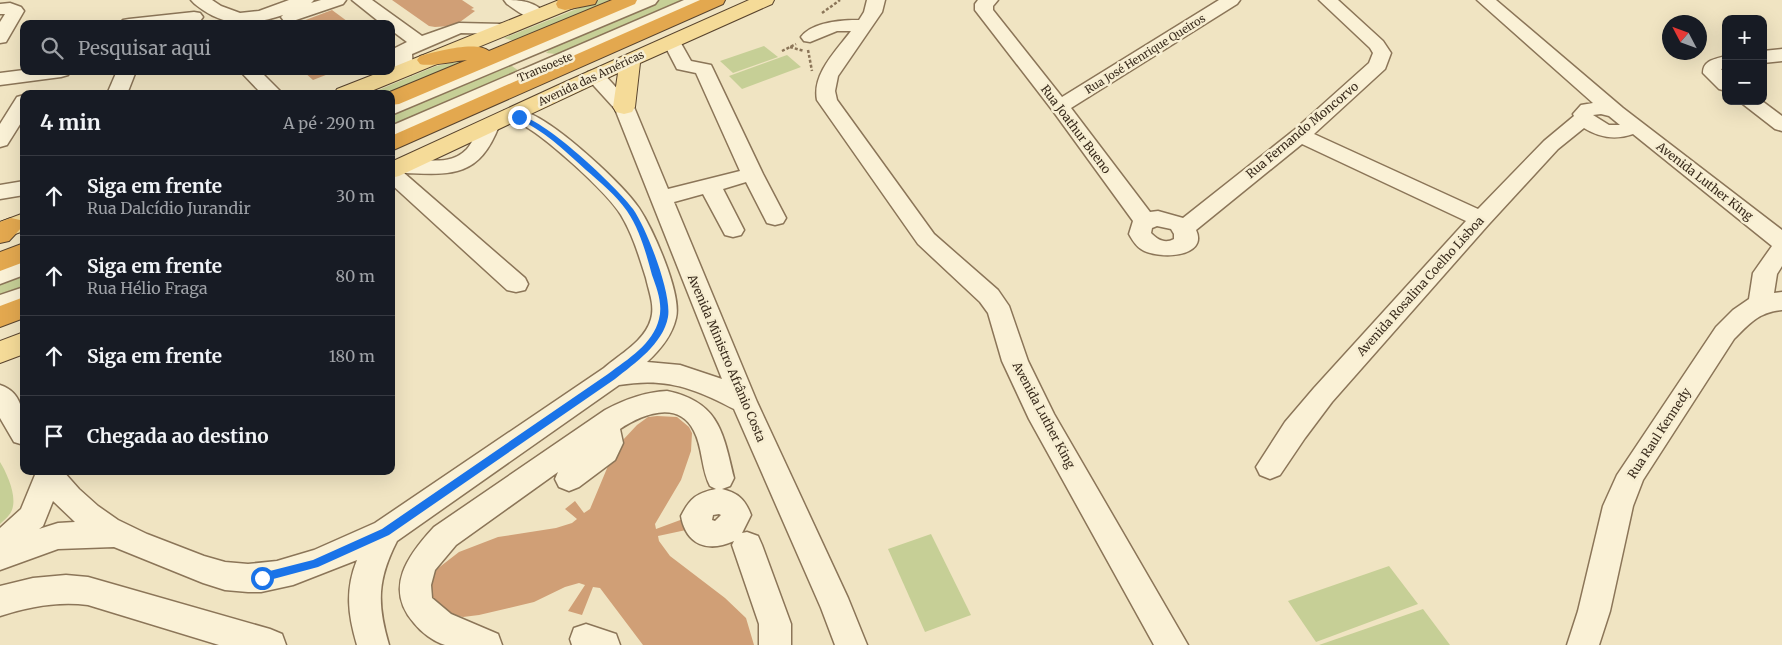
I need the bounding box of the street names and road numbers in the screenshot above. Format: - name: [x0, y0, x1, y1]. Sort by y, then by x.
- street label: Rua José Henrique Queiros: [1082, 11, 1208, 97]
- street label: Avenida das Américas: [535, 47, 646, 109]
- street label: Transoeste: [515, 49, 575, 85]
- street label: Rua Fernando Moncorvo: [1243, 79, 1361, 181]
- street label: Rua Joathur Bueno: [1038, 82, 1114, 176]
- street label: Avenida Luther King: [1653, 138, 1757, 224]
- street label: Avenida Rosalina Coelho Lisboa: [1353, 213, 1487, 360]
- street label: Avenida Ministro Afrânio Costa: [684, 271, 769, 444]
- street label: Avenida Luther King: [1009, 358, 1079, 471]
- street label: Rua Raul Kennedy: [1624, 385, 1694, 481]

